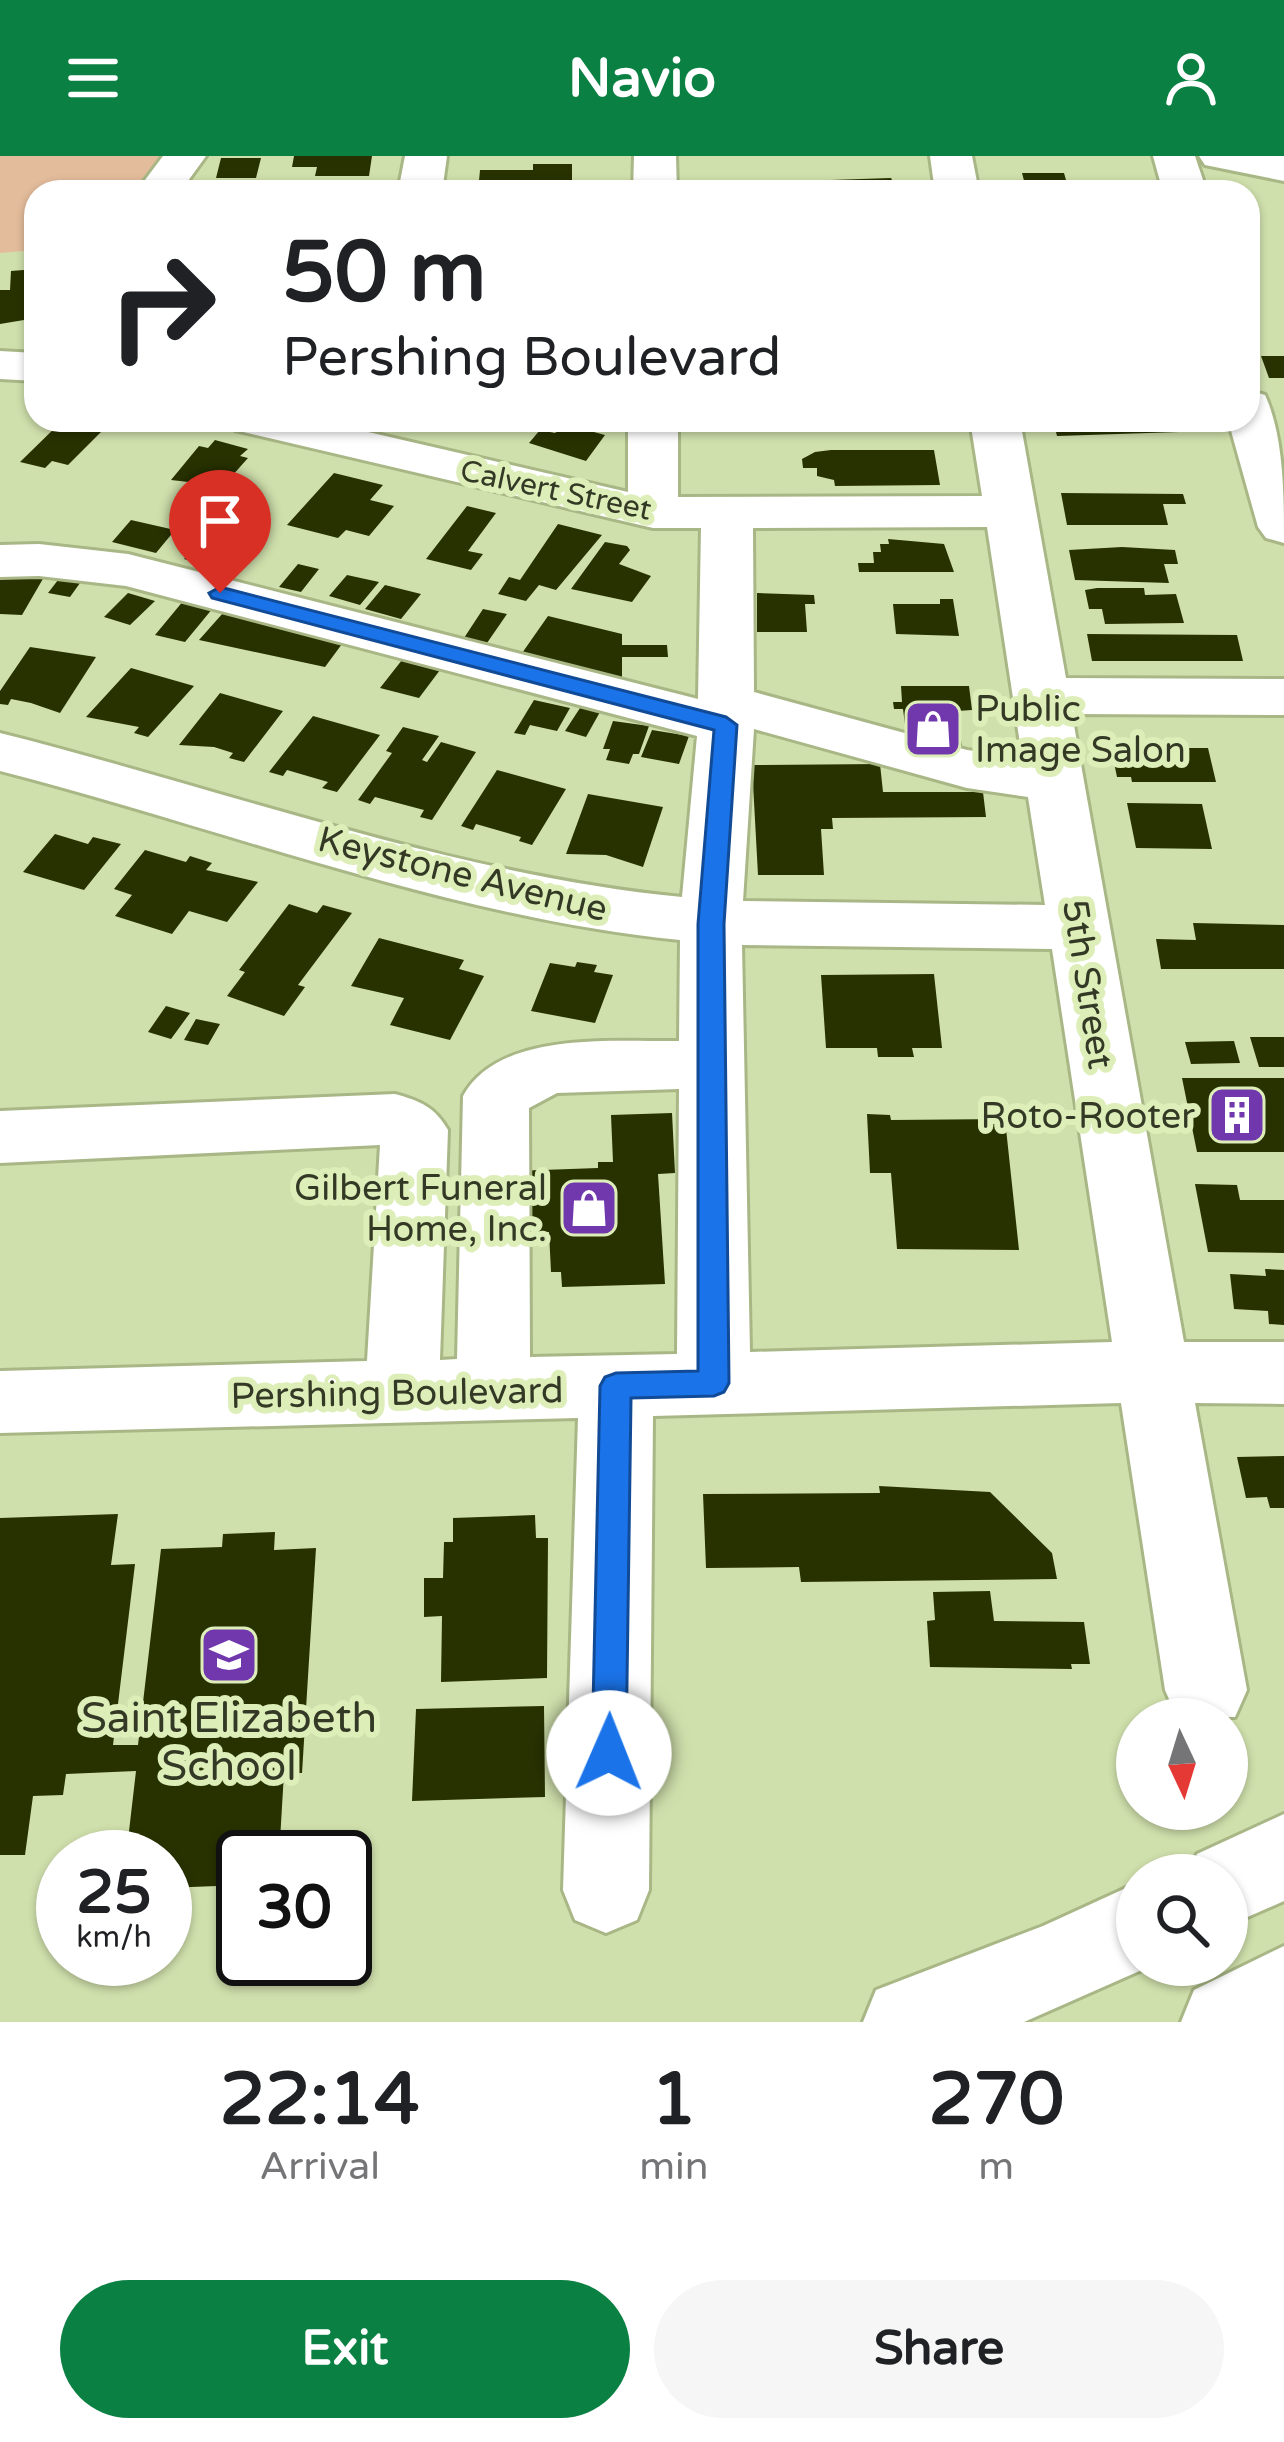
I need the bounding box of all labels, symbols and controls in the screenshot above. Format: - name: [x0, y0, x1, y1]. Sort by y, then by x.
- icon: menu: [60, 45, 126, 111]
- icon: person: [1158, 45, 1224, 111]
- text: Navio: [568, 46, 716, 111]
- text: 50 m: [282, 223, 486, 324]
- icon: right: [84, 228, 240, 384]
- text: Pershing Boulevard: [282, 325, 781, 390]
- street label: Calvert Street: [457, 452, 655, 529]
- pin: [169, 470, 271, 593]
- icon: arrive: [187, 488, 253, 554]
- place label: Public Image Salon: [975, 688, 1186, 772]
- shop icon: Public Image Salon: [902, 698, 964, 760]
- street label: Keystone Avenue: [313, 818, 612, 931]
- street label: 5th Street: [1053, 897, 1122, 1072]
- building icon: Roto-Rooter: [1206, 1084, 1268, 1146]
- place label: Roto-Rooter: [981, 1095, 1195, 1138]
- place label: Gilbert Funeral Home, Inc.: [294, 1167, 547, 1251]
- shop icon: Gilbert Funeral Home, Inc.: [558, 1177, 620, 1239]
- street label: Pershing Boulevard: [230, 1369, 564, 1418]
- school or university icon: Saint Elizabeth School: [198, 1624, 260, 1686]
- position arrow: [546, 1690, 672, 1816]
- place label: Saint Elizabeth School: [81, 1693, 377, 1792]
- north arrow: [1116, 1698, 1248, 1830]
- map controls: [1116, 1698, 1248, 1986]
- speed limit sign: 30: [216, 1830, 372, 1986]
- button: search: [1116, 1854, 1248, 1986]
- text: 25: [76, 1857, 152, 1929]
- text: km/h: [76, 1919, 152, 1956]
- text: 22:14: [220, 2057, 419, 2144]
- text: 1: [651, 2057, 697, 2144]
- text: 270: [928, 2057, 1064, 2144]
- text: Arrival: [259, 2143, 380, 2190]
- text: min: [639, 2143, 709, 2190]
- text: m: [978, 2143, 1014, 2190]
- button: Exit: [60, 2280, 630, 2418]
- button: Share: [654, 2280, 1224, 2418]

